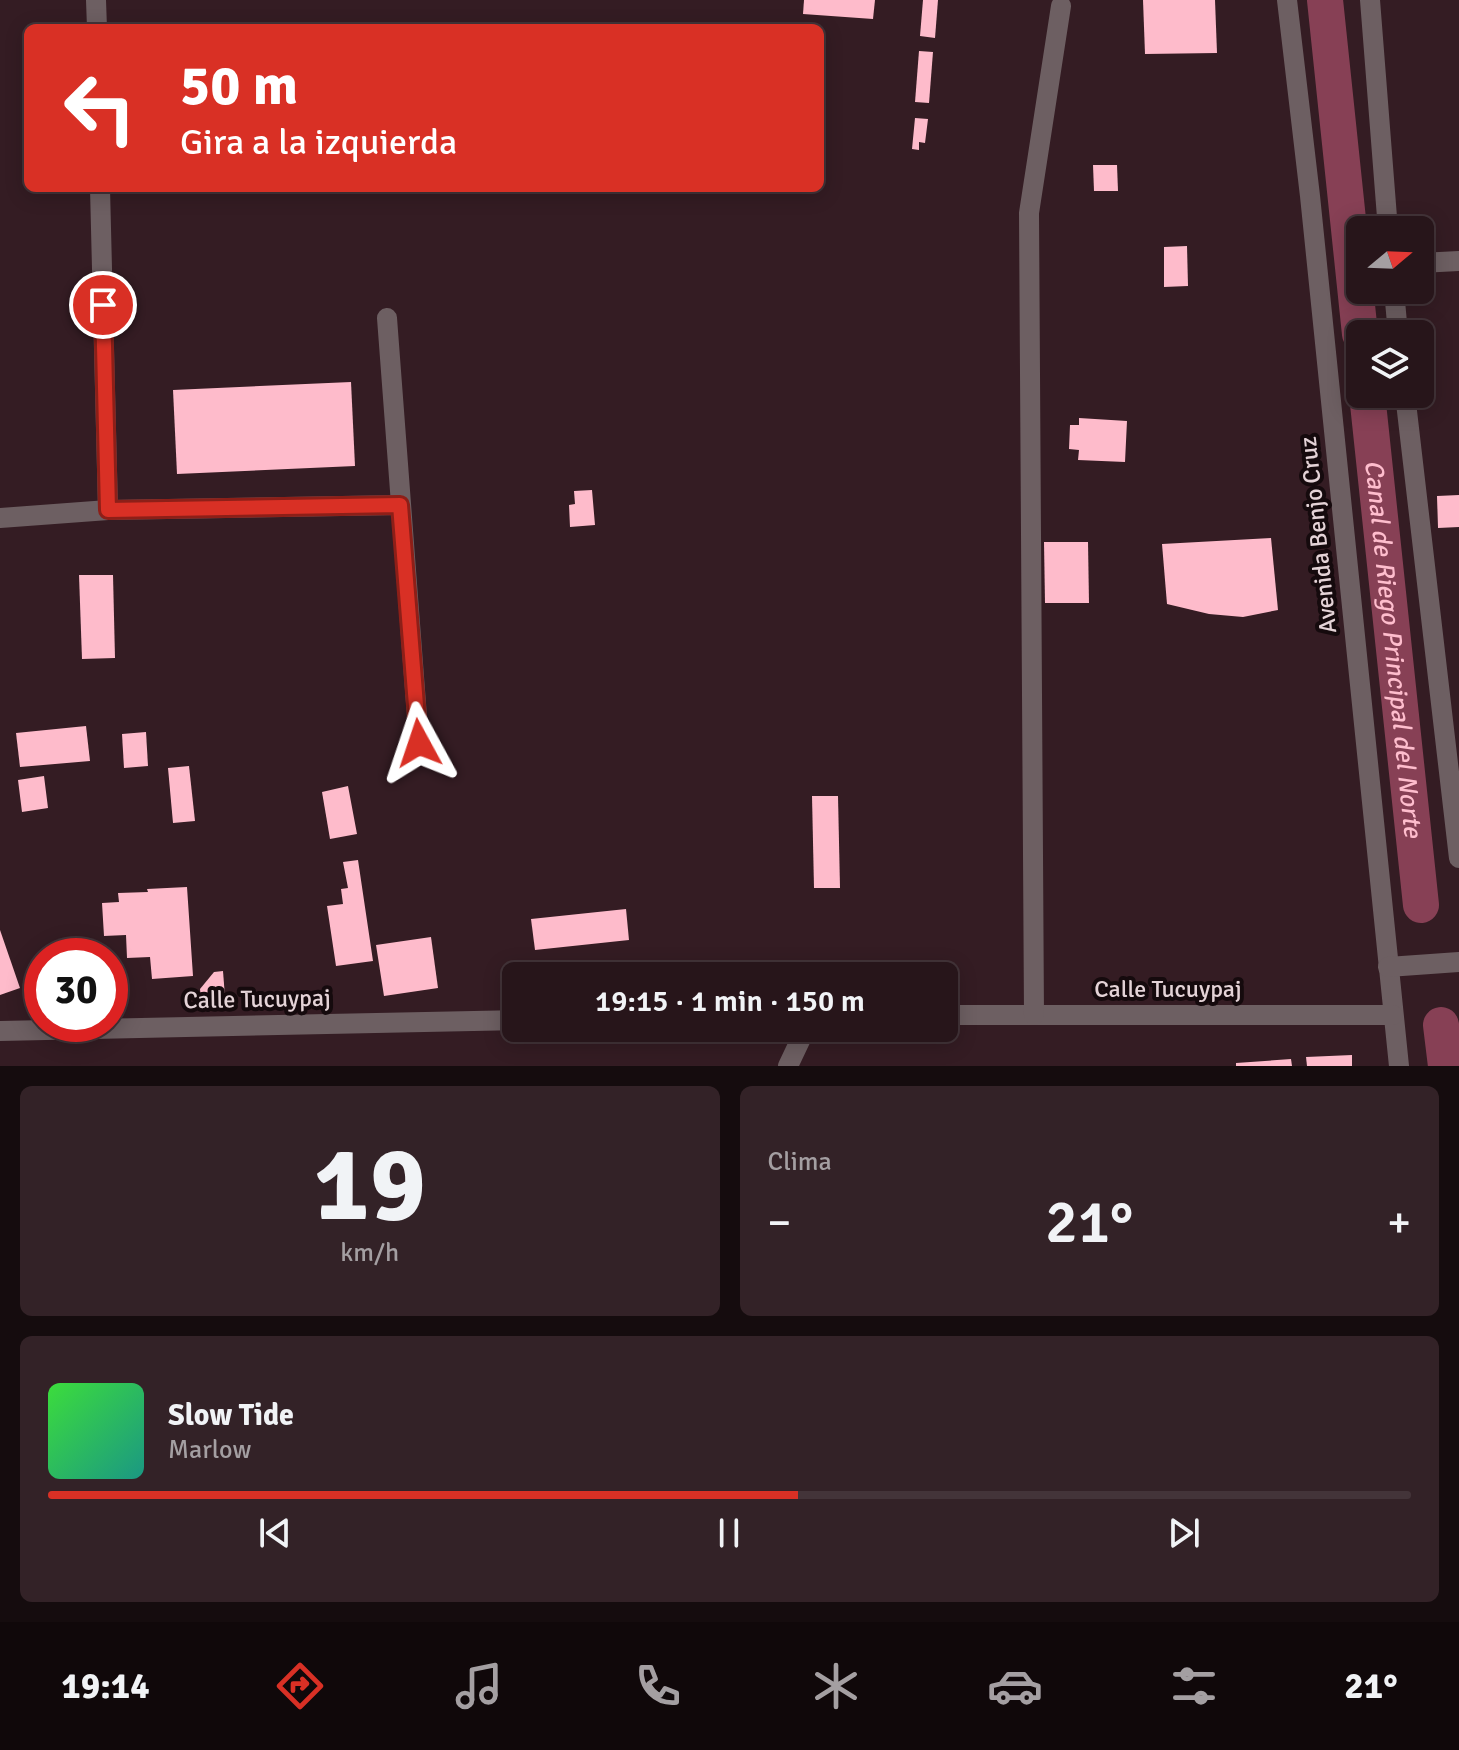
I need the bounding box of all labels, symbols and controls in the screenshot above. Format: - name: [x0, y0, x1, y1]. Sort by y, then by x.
- text: 50 m: [180, 51, 298, 120]
- icon: left: [48, 56, 152, 160]
- text: Gira a la izquierda: [180, 120, 457, 165]
- north arrow: [1346, 216, 1434, 304]
- map controls: [1346, 216, 1434, 408]
- pin: [69, 271, 137, 339]
- icon: arrive: [81, 283, 125, 327]
- button: layers: [1346, 320, 1434, 408]
- street label: Avenida Benjo Cruz: [1293, 435, 1343, 635]
- water label: Canal de Riego Principal del Norte: [1357, 458, 1429, 841]
- position arrow: [377, 701, 461, 785]
- speed limit sign: 30: [24, 938, 128, 1042]
- street label: Calle Tucuypaj: [1094, 974, 1242, 1004]
- street label: Calle Tucuypaj: [183, 983, 331, 1015]
- text: 19:15 · 1 min · 150 m: [595, 983, 865, 1020]
- text: 19: [314, 1121, 426, 1249]
- text: Clima: [768, 1146, 832, 1178]
- text: 21°: [1045, 1186, 1133, 1260]
- text: −: [768, 1196, 791, 1250]
- text: +: [1387, 1196, 1411, 1250]
- text: km/h: [340, 1237, 399, 1269]
- text: Slow Tide: [168, 1397, 294, 1434]
- text: Marlow: [168, 1434, 251, 1466]
- icon: previous: [253, 1511, 297, 1555]
- icon: pause: [707, 1511, 751, 1555]
- icon: next: [1162, 1511, 1206, 1555]
- icon: directions: [272, 1658, 328, 1714]
- icon: music: [451, 1658, 507, 1714]
- icon: phone: [630, 1658, 686, 1714]
- icon: climate: [808, 1658, 864, 1714]
- icon: car: [987, 1658, 1043, 1714]
- icon: filters: [1166, 1658, 1222, 1714]
- text: 19:14: [61, 1664, 150, 1709]
- text: 21°: [1344, 1664, 1398, 1709]

